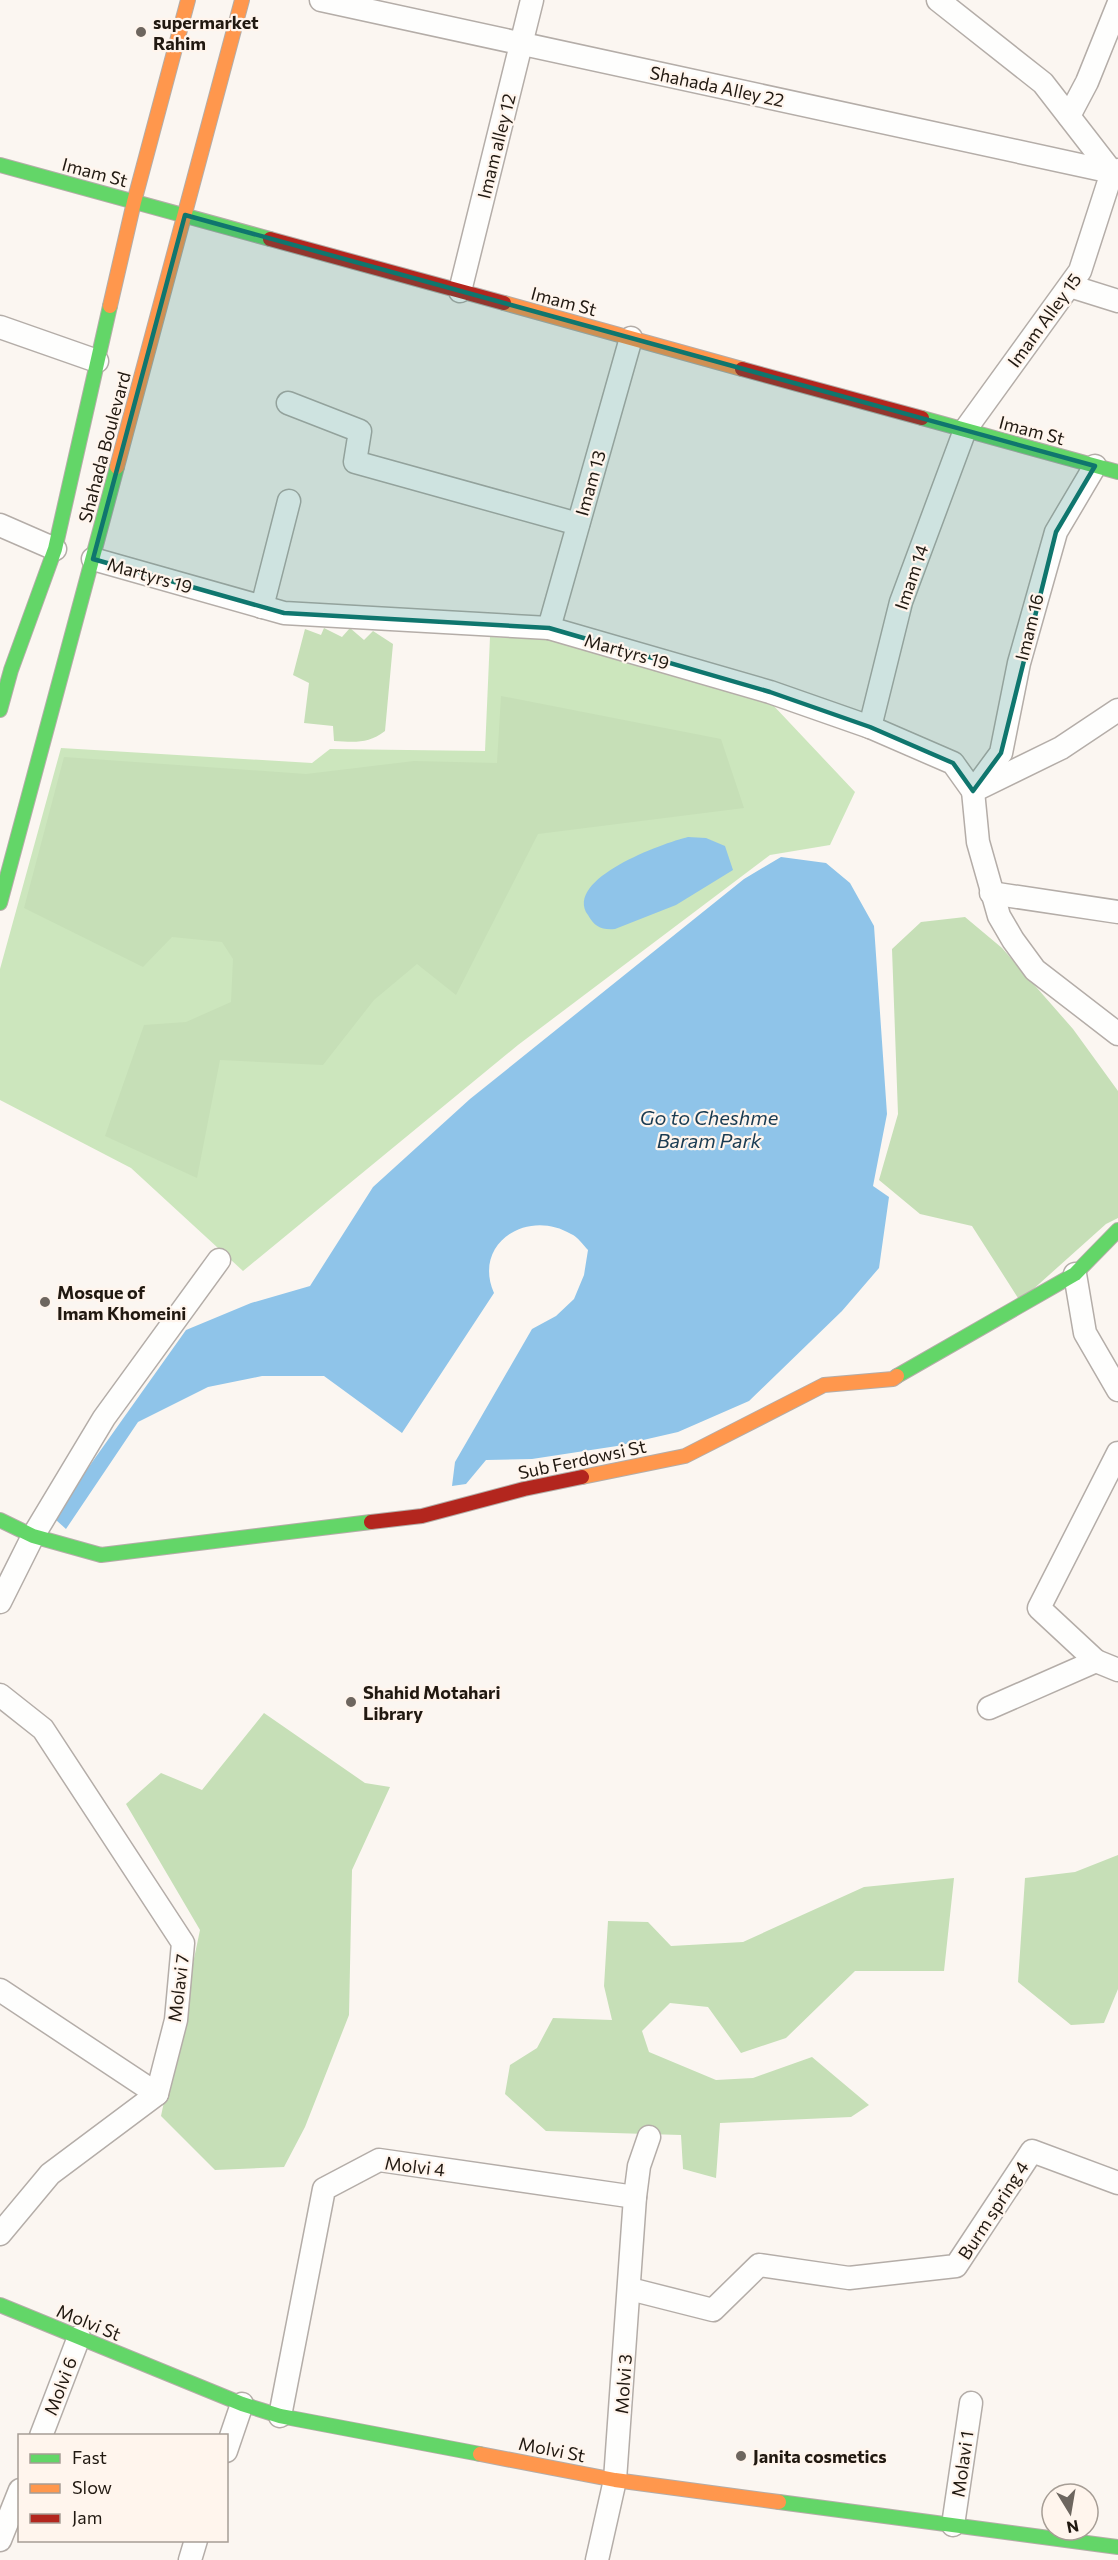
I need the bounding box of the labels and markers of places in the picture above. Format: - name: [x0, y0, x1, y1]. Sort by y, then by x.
- place label: supermarket Rahim: [153, 11, 259, 54]
- marker: supermarket Rahim: [134, 25, 148, 39]
- place label: Mosque of Imam Khomeini: [57, 1281, 186, 1324]
- marker: Mosque of Imam Khomeini: [38, 1295, 52, 1309]
- place label: Shahid Motahari Library: [363, 1681, 500, 1724]
- marker: Shahid Motahari Library: [344, 1695, 358, 1709]
- place label: Janita cosmetics: [753, 2445, 887, 2467]
- marker: Janita cosmetics: [734, 2449, 748, 2463]

